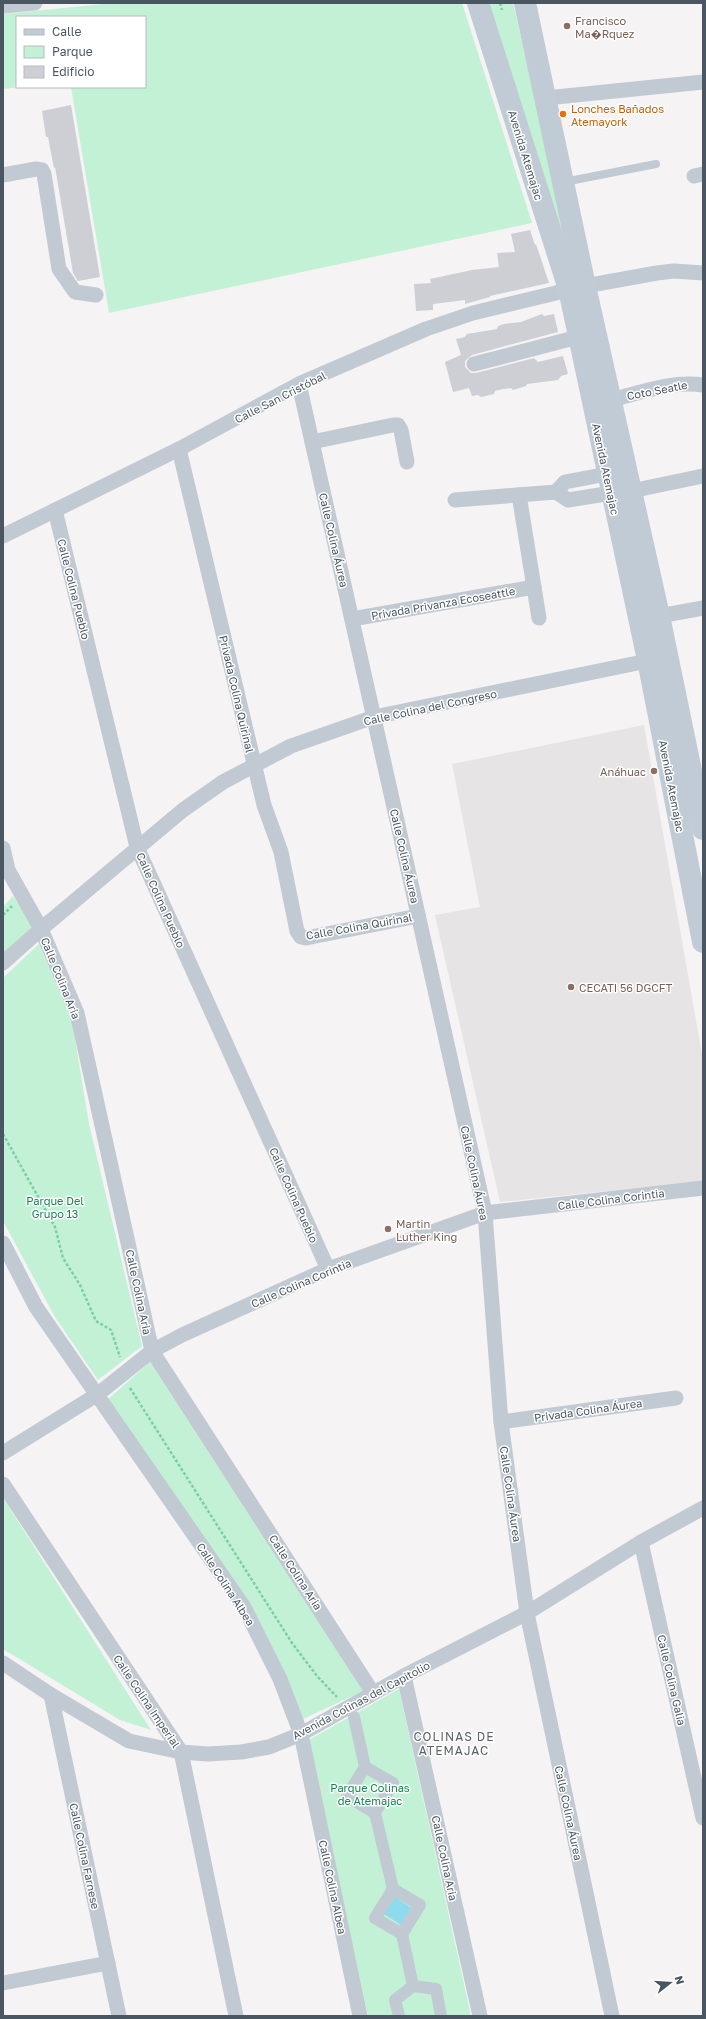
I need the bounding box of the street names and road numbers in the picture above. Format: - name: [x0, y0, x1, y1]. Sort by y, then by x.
- street label: Avenida Atemajac: [506, 108, 546, 202]
- street label: Calle San Cristóbal: [232, 368, 328, 426]
- street label: Coto Seatle: [626, 378, 688, 402]
- street label: Avenida Atemajac: [590, 422, 622, 516]
- street label: Calle Colina Áurea: [317, 491, 351, 589]
- street label: Calle Colina Pueblo: [55, 537, 93, 641]
- street label: Privada Privanza Ecoseattle: [370, 584, 516, 622]
- street label: Privada Colina Quirinal: [217, 634, 257, 754]
- street label: Calle Colina del Congreso: [362, 686, 498, 728]
- street label: Avenida Atemajac: [657, 739, 687, 833]
- street label: Calle Colina Áurea: [388, 807, 422, 905]
- street label: Calle Colina Pueblo: [134, 850, 188, 950]
- street label: Calle Colina Quirinal: [305, 910, 414, 942]
- street label: Calle Colina Aria: [39, 935, 83, 1021]
- street label: Calle Colina Áurea: [459, 1124, 491, 1222]
- street label: Calle Colina Pueblo: [267, 1145, 321, 1245]
- street label: Calle Colina Corintia: [557, 1186, 665, 1212]
- street label: Calle Colina Aria: [124, 1248, 154, 1336]
- street label: Calle Colina Corintia: [249, 1256, 353, 1310]
- street label: Privada Colina Áurea: [533, 1396, 643, 1424]
- street label: Calle Colina Áurea: [498, 1445, 524, 1543]
- street label: Calle Colina Aria: [267, 1532, 325, 1612]
- street label: Calle Colina Albea: [194, 1540, 258, 1628]
- street label: Calle Colina Galia: [655, 1633, 689, 1727]
- street label: Calle Colina Imperial: [111, 1652, 183, 1750]
- street label: Avenida Colinas del Capitolio: [290, 1658, 432, 1742]
- street label: Calle Colina Áurea: [553, 1764, 585, 1862]
- street label: Calle Colina Farnese: [67, 1802, 103, 1910]
- street label: Calle Colina Aria: [430, 1814, 460, 1902]
- street label: Calle Colina Albea: [317, 1839, 349, 1935]

